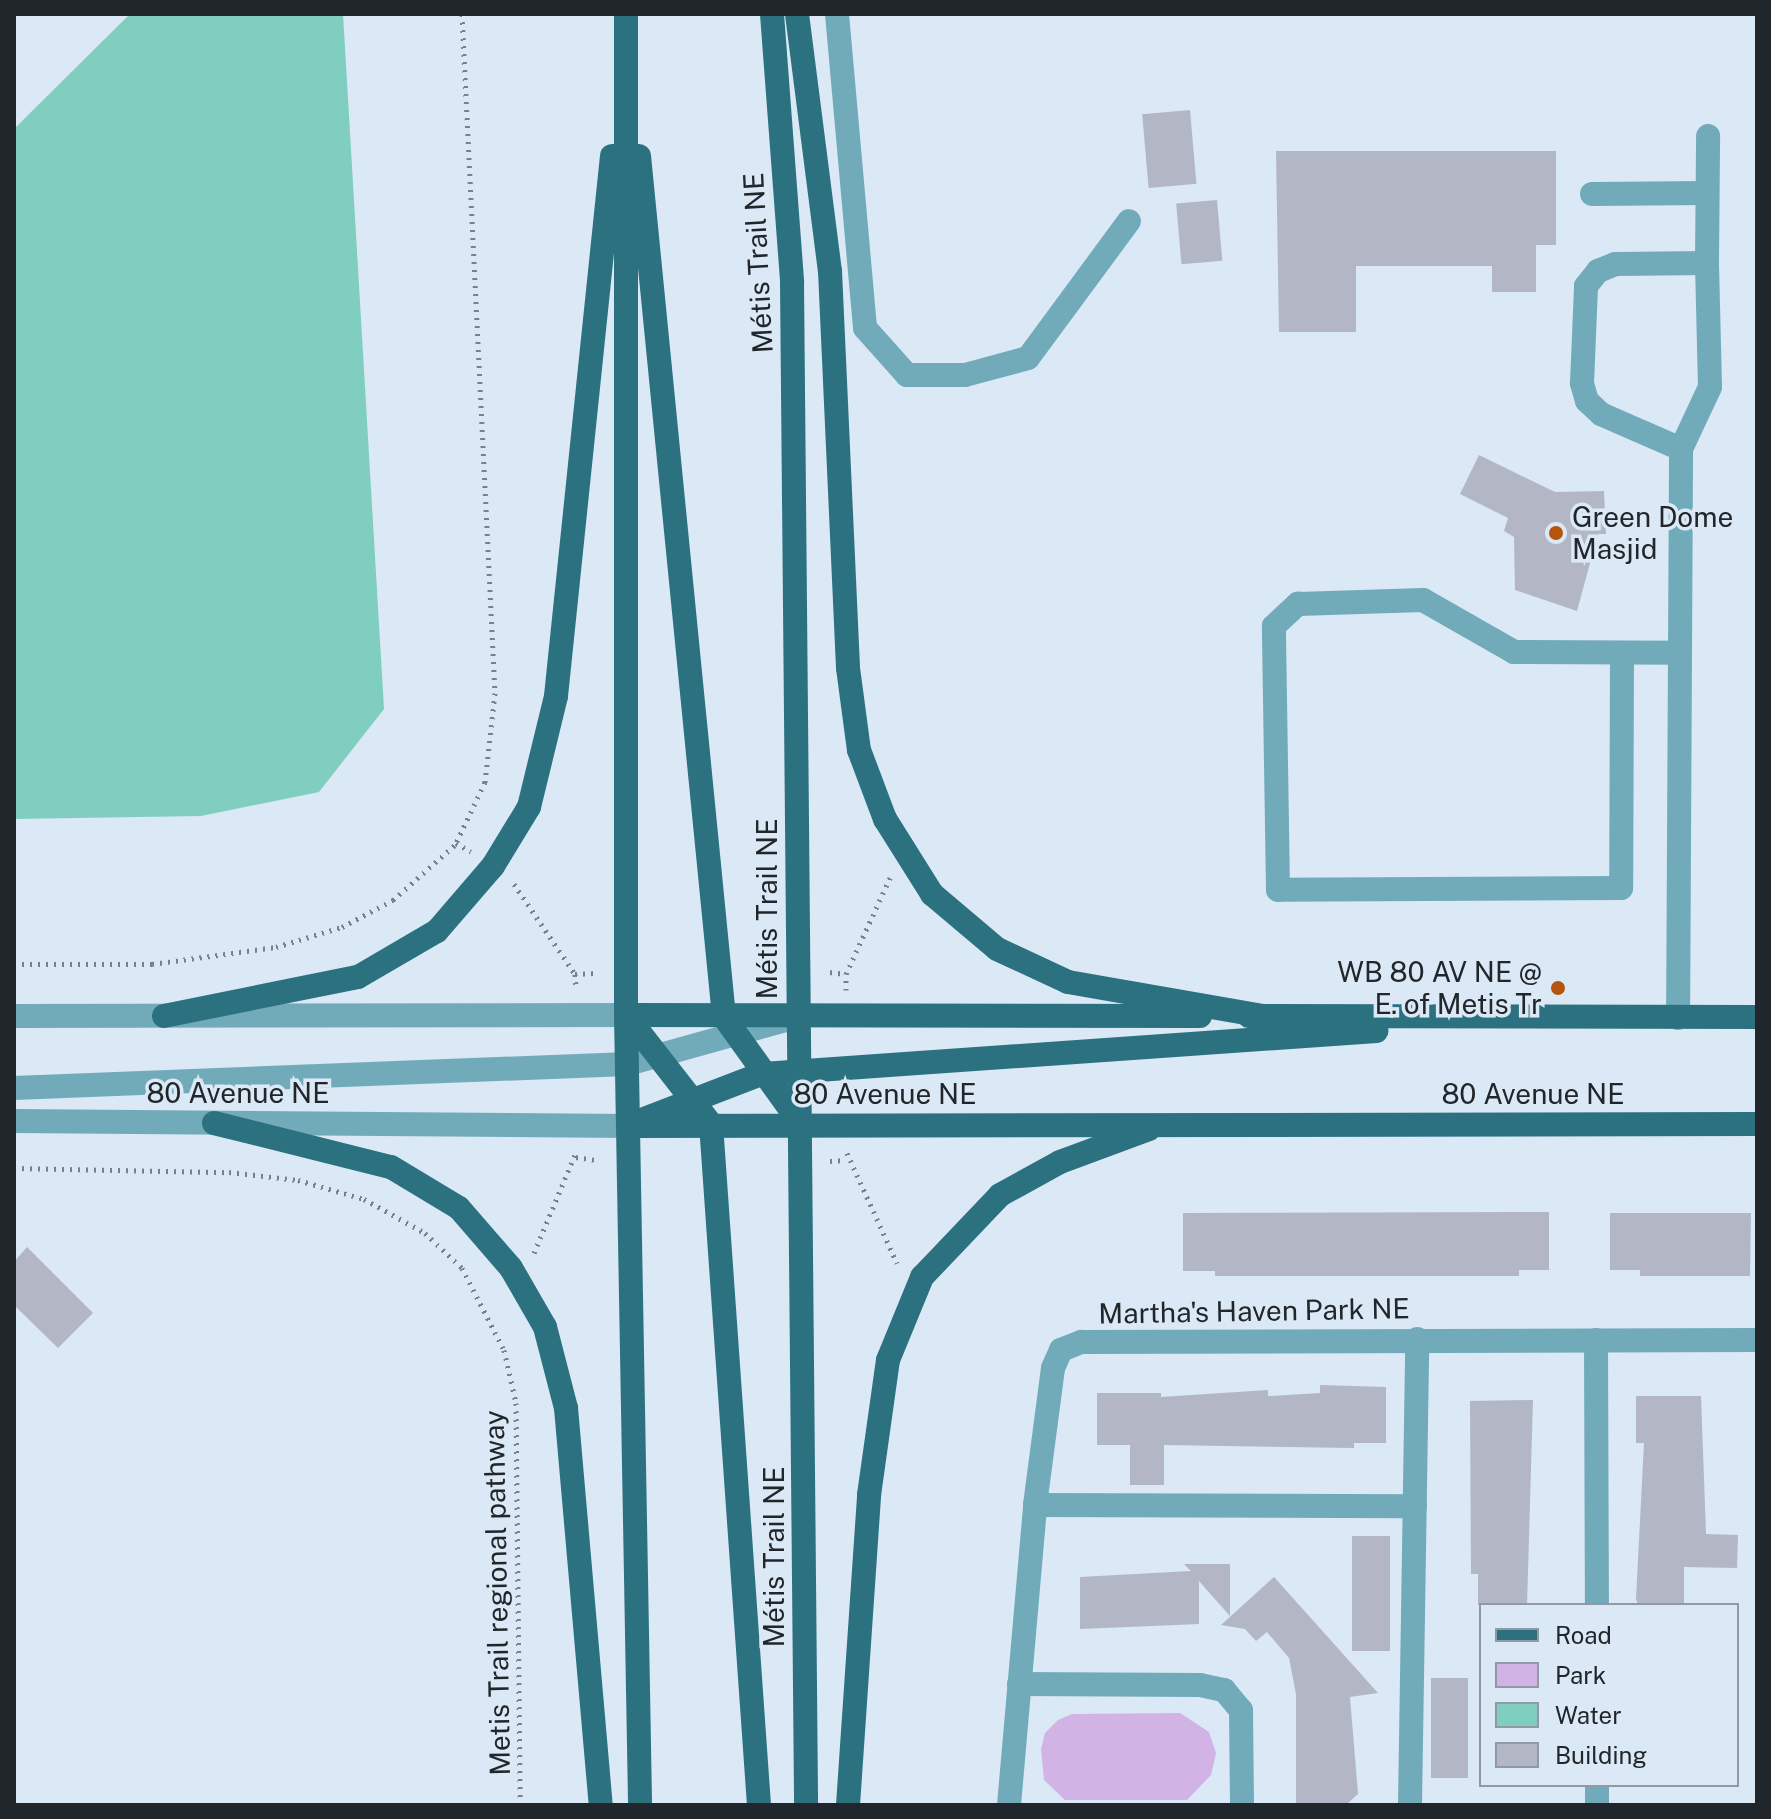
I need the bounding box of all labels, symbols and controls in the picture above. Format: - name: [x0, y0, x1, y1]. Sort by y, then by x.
- street label: Métis Trail NE: [736, 172, 780, 354]
- place label: Green Dome Masjid: [1572, 500, 1733, 566]
- marker: Green Dome Masjid: [1547, 524, 1565, 542]
- street label: Métis Trail NE: [750, 818, 784, 1000]
- place label: WB 80 AV NE @ E. of Metis Tr: [1337, 955, 1542, 1021]
- marker: WB 80 AV NE @ E. of Metis Tr: [1549, 979, 1567, 997]
- street label: 80 Avenue NE: [146, 1076, 330, 1110]
- street label: 80 Avenue NE: [793, 1077, 977, 1111]
- street label: 80 Avenue NE: [1441, 1077, 1625, 1111]
- street label: Martha's Haven Park NE: [1098, 1291, 1410, 1331]
- street label: Metis Trail regional pathway: [477, 1410, 517, 1776]
- street label: Métis Trail NE: [757, 1466, 791, 1648]
- legend: [1479, 1603, 1739, 1787]
- text: Road: [1555, 1621, 1612, 1649]
- text: Park: [1555, 1661, 1606, 1689]
- text: Water: [1555, 1701, 1622, 1729]
- text: Building: [1555, 1741, 1647, 1769]

